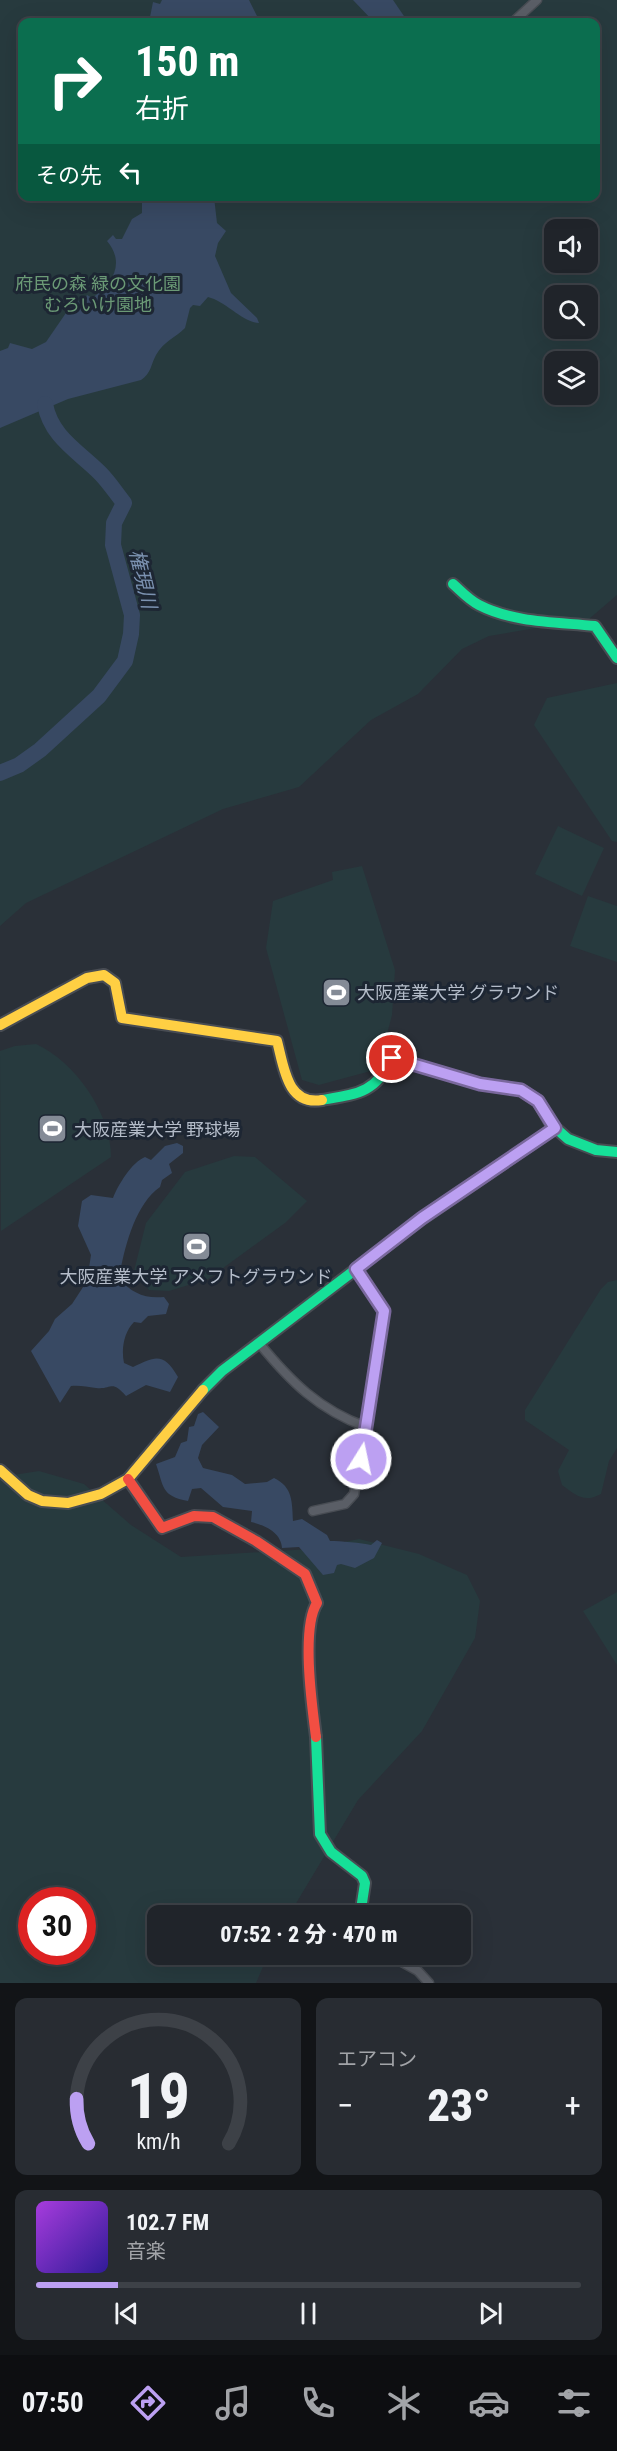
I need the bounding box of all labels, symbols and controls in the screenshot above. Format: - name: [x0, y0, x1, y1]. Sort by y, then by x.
- text: 150 m: [135, 37, 240, 86]
- icon: right: [36, 42, 114, 120]
- text: 右折: [135, 93, 189, 125]
- icon: left: [114, 156, 147, 189]
- text: その先: [36, 163, 102, 188]
- map controls: [544, 219, 598, 405]
- button: sound: [544, 219, 598, 273]
- park label: 府民の森 緑の文化園 むろいけ園地: [15, 273, 181, 315]
- button: search: [544, 285, 598, 339]
- button: layers: [544, 351, 598, 405]
- water label: 権現川: [125, 547, 162, 613]
- sports icon: 大阪産業大学 グラウンド: [320, 976, 352, 1008]
- place label: 大阪産業大学 グラウンド: [357, 982, 559, 1003]
- pin: [366, 1032, 417, 1083]
- icon: arrive: [375, 1041, 408, 1074]
- sports icon: 大阪産業大学 野球場: [37, 1113, 69, 1145]
- place label: 大阪産業大学 野球場: [74, 1119, 240, 1140]
- sports icon: 大阪産業大学 アメフトグラウンド: [180, 1231, 212, 1263]
- place label: 大阪産業大学 アメフトグラウンド: [59, 1266, 333, 1287]
- position arrow: [329, 1427, 393, 1491]
- speed limit sign: 30: [18, 1887, 96, 1965]
- text: 07:52 · 2 分 · 470 m: [220, 1922, 398, 1947]
- text: エアコン: [337, 2047, 417, 2071]
- text: 19: [126, 2060, 190, 2133]
- text: 23°: [427, 2079, 491, 2132]
- text: −: [337, 2086, 354, 2125]
- text: +: [565, 2086, 581, 2125]
- text: km/h: [136, 2129, 180, 2154]
- text: 102.7 FM: [126, 2210, 209, 2235]
- text: 音楽: [126, 2239, 166, 2263]
- icon: previous: [110, 2297, 143, 2330]
- icon: pause: [292, 2297, 325, 2330]
- icon: next: [474, 2297, 507, 2330]
- icon: directions: [127, 2382, 169, 2424]
- icon: music: [212, 2382, 254, 2424]
- icon: phone: [297, 2382, 339, 2424]
- icon: climate: [383, 2382, 425, 2424]
- icon: car: [468, 2382, 510, 2424]
- icon: filters: [553, 2382, 595, 2424]
- text: 07:50: [22, 2387, 84, 2419]

